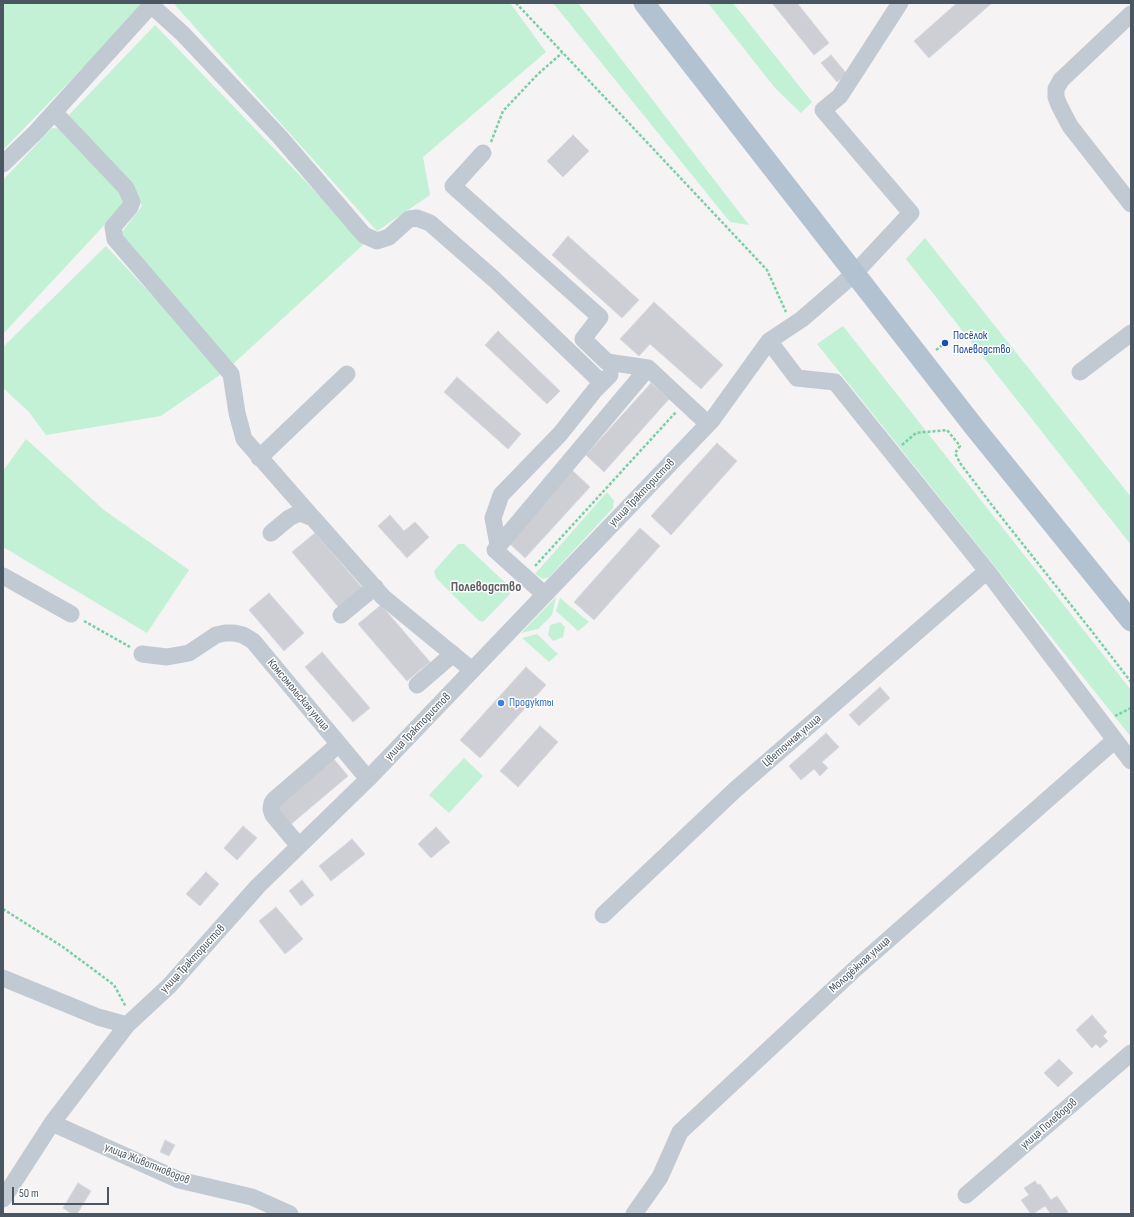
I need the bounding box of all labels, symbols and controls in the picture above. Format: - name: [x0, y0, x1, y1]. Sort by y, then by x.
- place label: Посёлок Полеводство: [953, 329, 1010, 357]
- marker: Посёлок Полеводство: [940, 338, 950, 348]
- street label: улица Трактористов: [606, 456, 678, 530]
- district label: Полеводство: [451, 579, 521, 595]
- street label: Комсомольская улица: [264, 656, 332, 734]
- street label: улица Трактористов: [382, 690, 454, 764]
- place label: Продукты: [509, 696, 554, 710]
- marker: Продукты: [496, 698, 506, 708]
- street label: Цветочная улица: [760, 712, 824, 770]
- street label: улица Трактористов: [158, 922, 228, 996]
- street label: Молодёжная улица: [826, 934, 894, 996]
- street label: улица Полеводов: [1018, 1095, 1080, 1153]
- street label: улица Животноводов: [102, 1140, 192, 1188]
- scale bar: [14, 1179, 111, 1205]
- text: 50 m: [19, 1186, 39, 1201]

